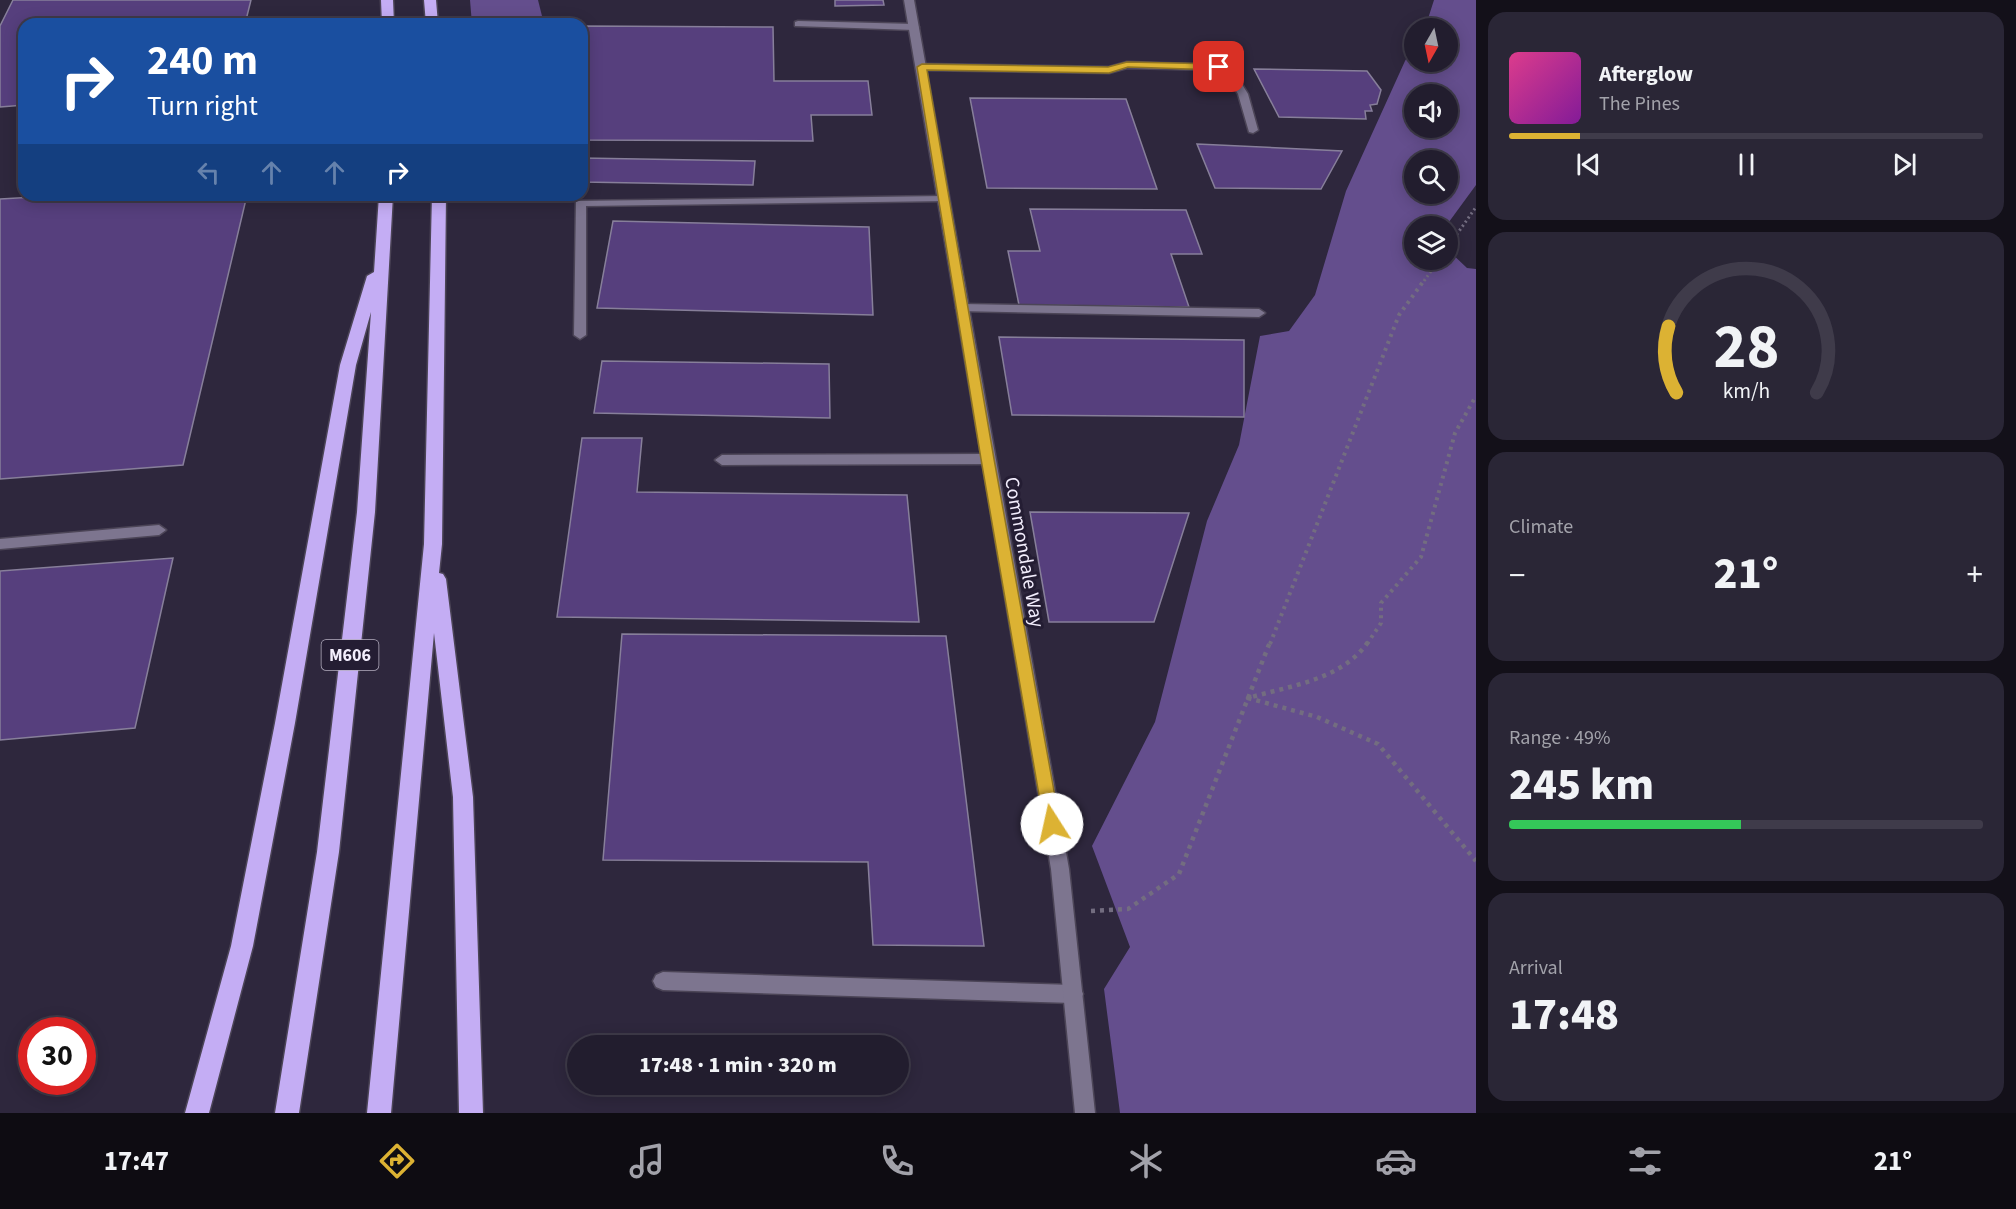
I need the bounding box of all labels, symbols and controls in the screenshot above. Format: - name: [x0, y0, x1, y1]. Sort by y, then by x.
- north arrow: [1404, 18, 1458, 72]
- map controls: [1404, 18, 1458, 270]
- text: 240 m: [147, 31, 258, 91]
- pin: [1193, 41, 1244, 92]
- icon: right: [48, 42, 126, 120]
- icon: arrive: [1202, 50, 1235, 83]
- text: Afterglow: [1599, 58, 1693, 90]
- button: sound: [1404, 84, 1458, 138]
- text: Turn right: [147, 87, 258, 126]
- text: The Pines: [1599, 90, 1680, 118]
- icon: previous: [1572, 148, 1605, 181]
- icon: pause: [1730, 148, 1763, 181]
- icon: next: [1888, 148, 1921, 181]
- button: search: [1404, 150, 1458, 204]
- icon: left: [192, 156, 225, 189]
- icon: ahead: [255, 156, 288, 189]
- icon: ahead: [318, 156, 351, 189]
- icon: right: [381, 156, 414, 189]
- button: layers: [1404, 216, 1458, 270]
- text: 28: [1713, 303, 1779, 392]
- text: km/h: [1722, 377, 1770, 408]
- street label: Commondale Way: [997, 475, 1051, 630]
- text: Climate: [1509, 513, 1573, 541]
- text: 21°: [1714, 542, 1778, 606]
- text: −: [1509, 552, 1525, 599]
- text: +: [1967, 552, 1983, 599]
- road number: M606: [322, 640, 378, 670]
- text: Range · 49%: [1509, 724, 1610, 752]
- text: 245 km: [1509, 753, 1654, 817]
- position arrow: [1020, 792, 1084, 856]
- text: Arrival: [1509, 954, 1563, 982]
- text: 17:48: [1509, 983, 1619, 1047]
- speed limit sign: 30: [18, 1017, 96, 1095]
- text: 17:48 · 1 min · 320 m: [639, 1049, 837, 1081]
- icon: directions: [376, 1140, 418, 1182]
- icon: music: [626, 1140, 668, 1182]
- icon: phone: [876, 1140, 918, 1182]
- icon: climate: [1125, 1140, 1167, 1182]
- icon: car: [1375, 1140, 1417, 1182]
- icon: filters: [1624, 1140, 1666, 1182]
- text: 17:47: [104, 1142, 169, 1181]
- text: 21°: [1874, 1142, 1912, 1181]

